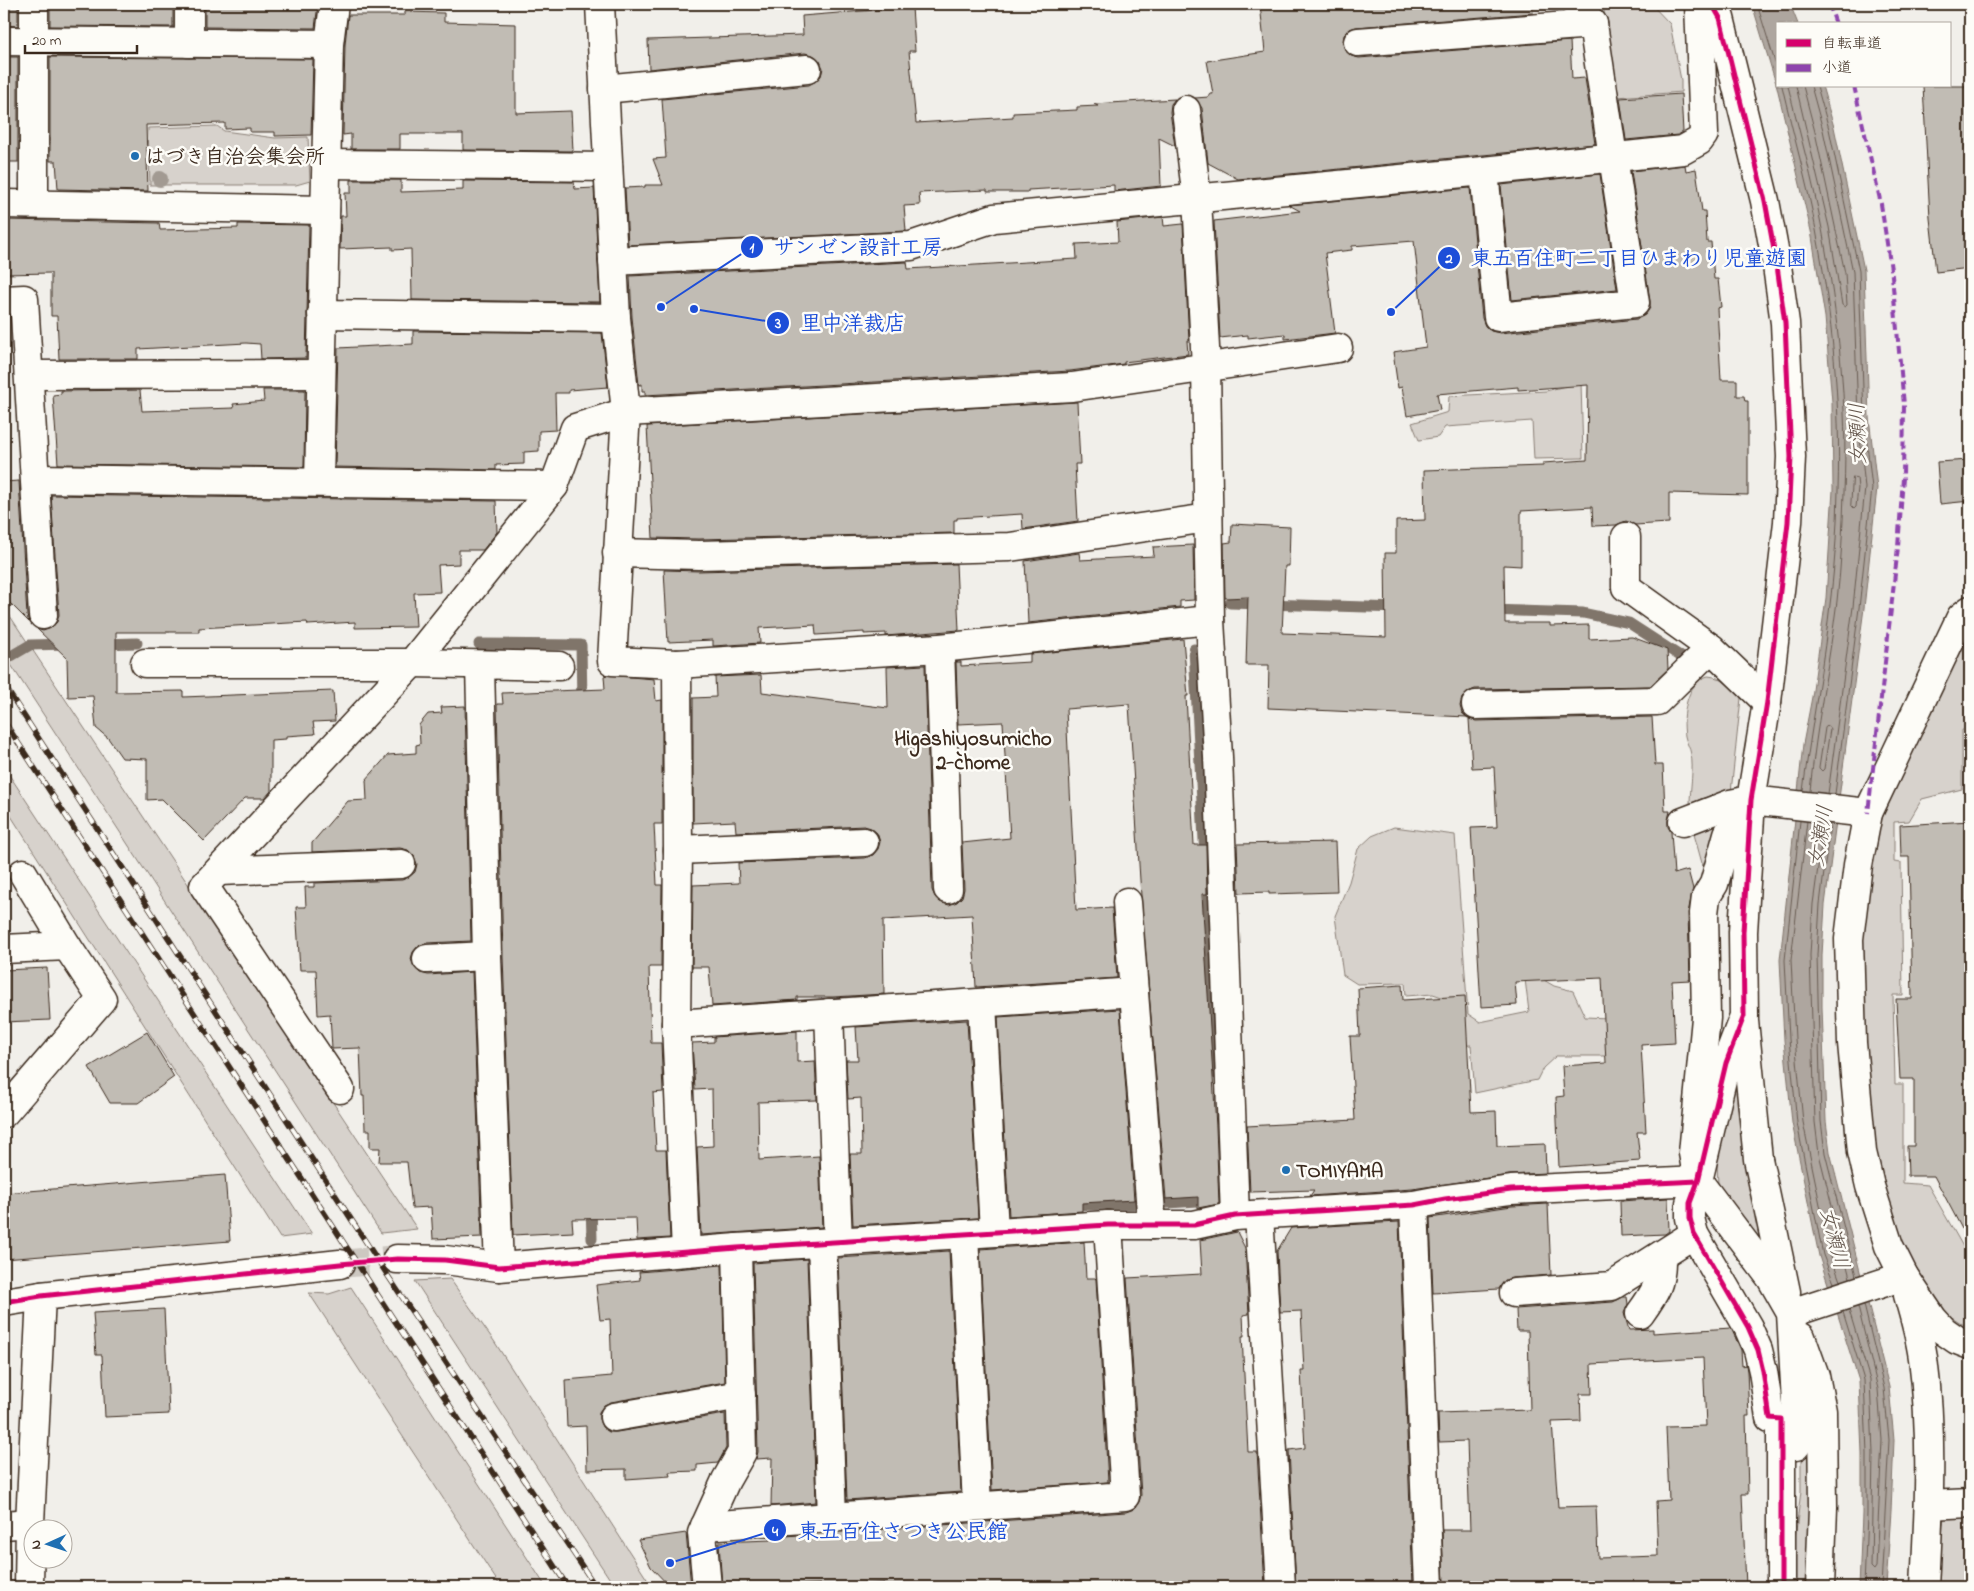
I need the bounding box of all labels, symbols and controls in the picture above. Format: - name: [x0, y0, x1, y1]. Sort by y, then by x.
- scale bar: [25, 22, 138, 54]
- legend: [1776, 22, 1952, 88]
- text: 20 m: [32, 30, 62, 52]
- text: 自転車道: [1822, 33, 1882, 55]
- text: 小道: [1822, 57, 1852, 79]
- place label: はづき自治会集会所: [145, 144, 325, 173]
- marker: はづき自治会集会所: [129, 150, 141, 162]
- callout: サンゼン設計工房: [739, 229, 952, 265]
- text: サンゼン設計工房: [773, 234, 943, 264]
- text: 1: [750, 237, 755, 259]
- callout: 東五百住町二丁目ひまわり児童遊園: [1436, 240, 1817, 276]
- text: 東五百住町二丁目ひまわり児童遊園: [1471, 245, 1807, 275]
- text: 2: [1444, 248, 1453, 270]
- callout: 里中洋裁店: [765, 305, 915, 341]
- text: 里中洋裁店: [801, 310, 906, 340]
- text: 3: [774, 313, 781, 335]
- water label: 女瀬川: [1843, 402, 1875, 466]
- district label: Higashiyosumicho 2-chome: [894, 725, 1052, 779]
- water label: 女瀬川: [1802, 803, 1842, 870]
- place label: TOMIYAMA: [1296, 1158, 1383, 1187]
- marker: TOMIYAMA: [1280, 1164, 1292, 1176]
- water label: 女瀬川: [1811, 1204, 1855, 1273]
- callout: 東五百住さつき公民館: [763, 1512, 1018, 1548]
- north arrow: [22, 1518, 72, 1568]
- text: 東五百住さつき公民館: [798, 1518, 1008, 1548]
- text: 4: [771, 1521, 779, 1543]
- text: N: [26, 1539, 47, 1550]

